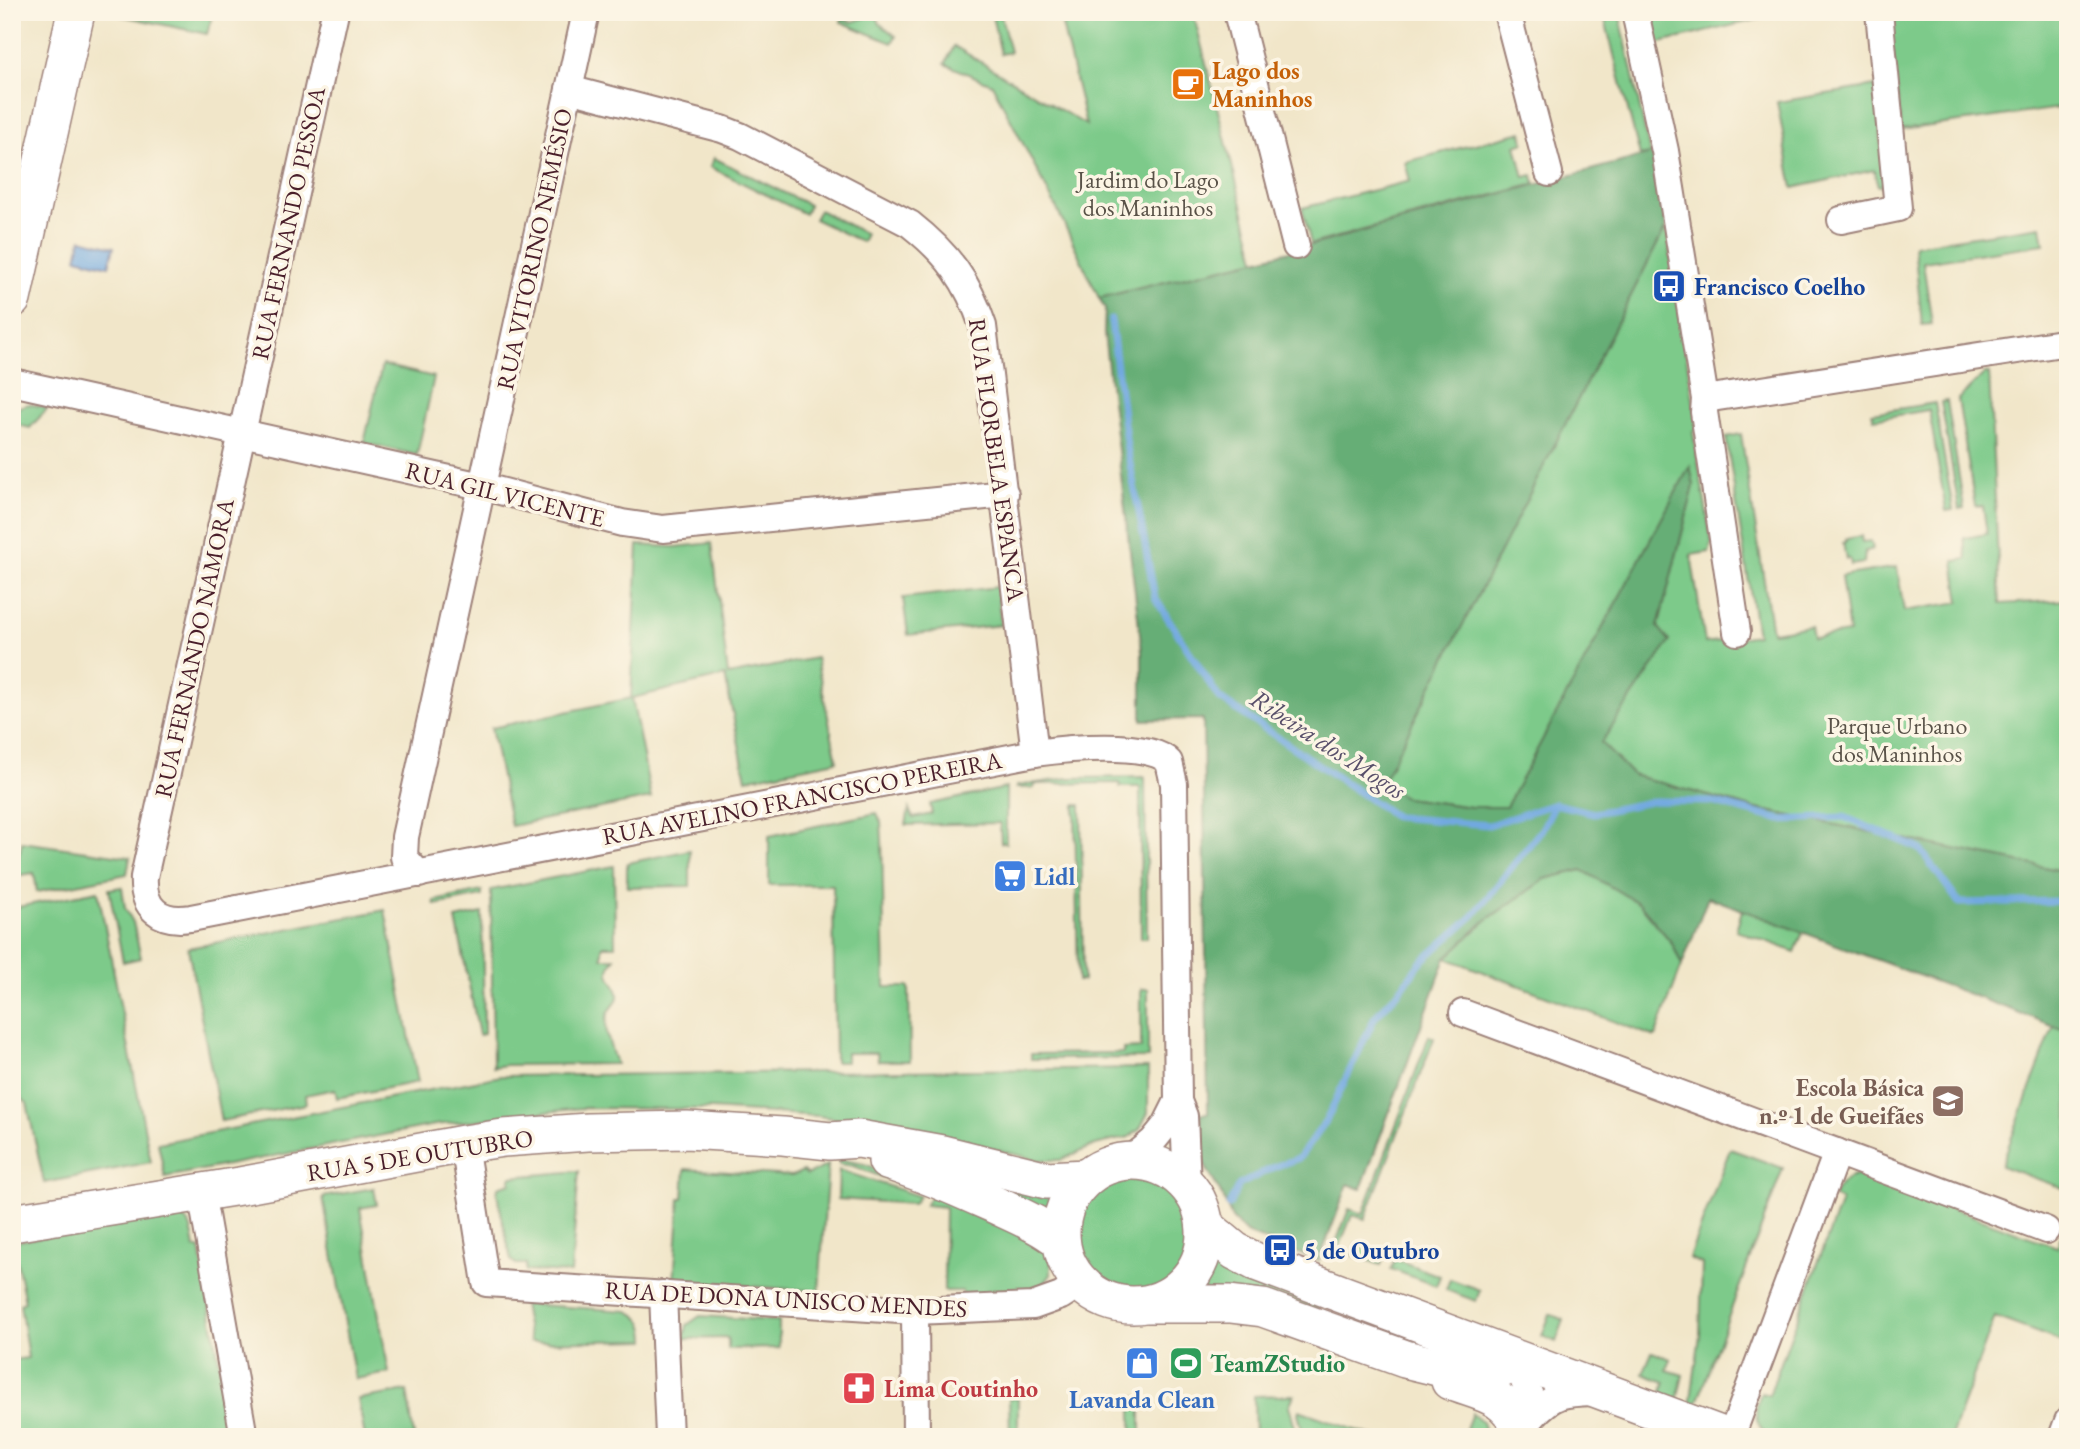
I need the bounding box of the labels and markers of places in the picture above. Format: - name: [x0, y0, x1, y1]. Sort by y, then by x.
- place label: Lago dos Maninhos: [1212, 55, 1312, 114]
- cafe icon: Lago dos Maninhos: [1169, 65, 1207, 103]
- bus stop icon: Francisco Coelho: [1650, 267, 1688, 305]
- place label: Francisco Coelho: [1694, 271, 1865, 302]
- supermarket icon: Lidl: [991, 857, 1029, 895]
- place label: Lidl: [1034, 861, 1075, 892]
- place label: Escola Básica n.º 1 de Gueifães: [1759, 1072, 1924, 1131]
- school or university icon: Escola Básica n.º 1 de Gueifães: [1929, 1082, 1967, 1120]
- bus stop icon: 5 de Outubro: [1261, 1231, 1299, 1269]
- place label: 5 de Outubro: [1304, 1235, 1439, 1266]
- shop icon: Lavanda Clean: [1123, 1344, 1161, 1382]
- sports icon: TeamZStudio: [1167, 1344, 1205, 1382]
- place label: TeamZStudio: [1210, 1348, 1345, 1379]
- pharmacy icon: Lima Coutinho: [840, 1369, 878, 1407]
- place label: Lima Coutinho: [884, 1373, 1038, 1404]
- place label: Lavanda Clean: [1069, 1384, 1215, 1415]

